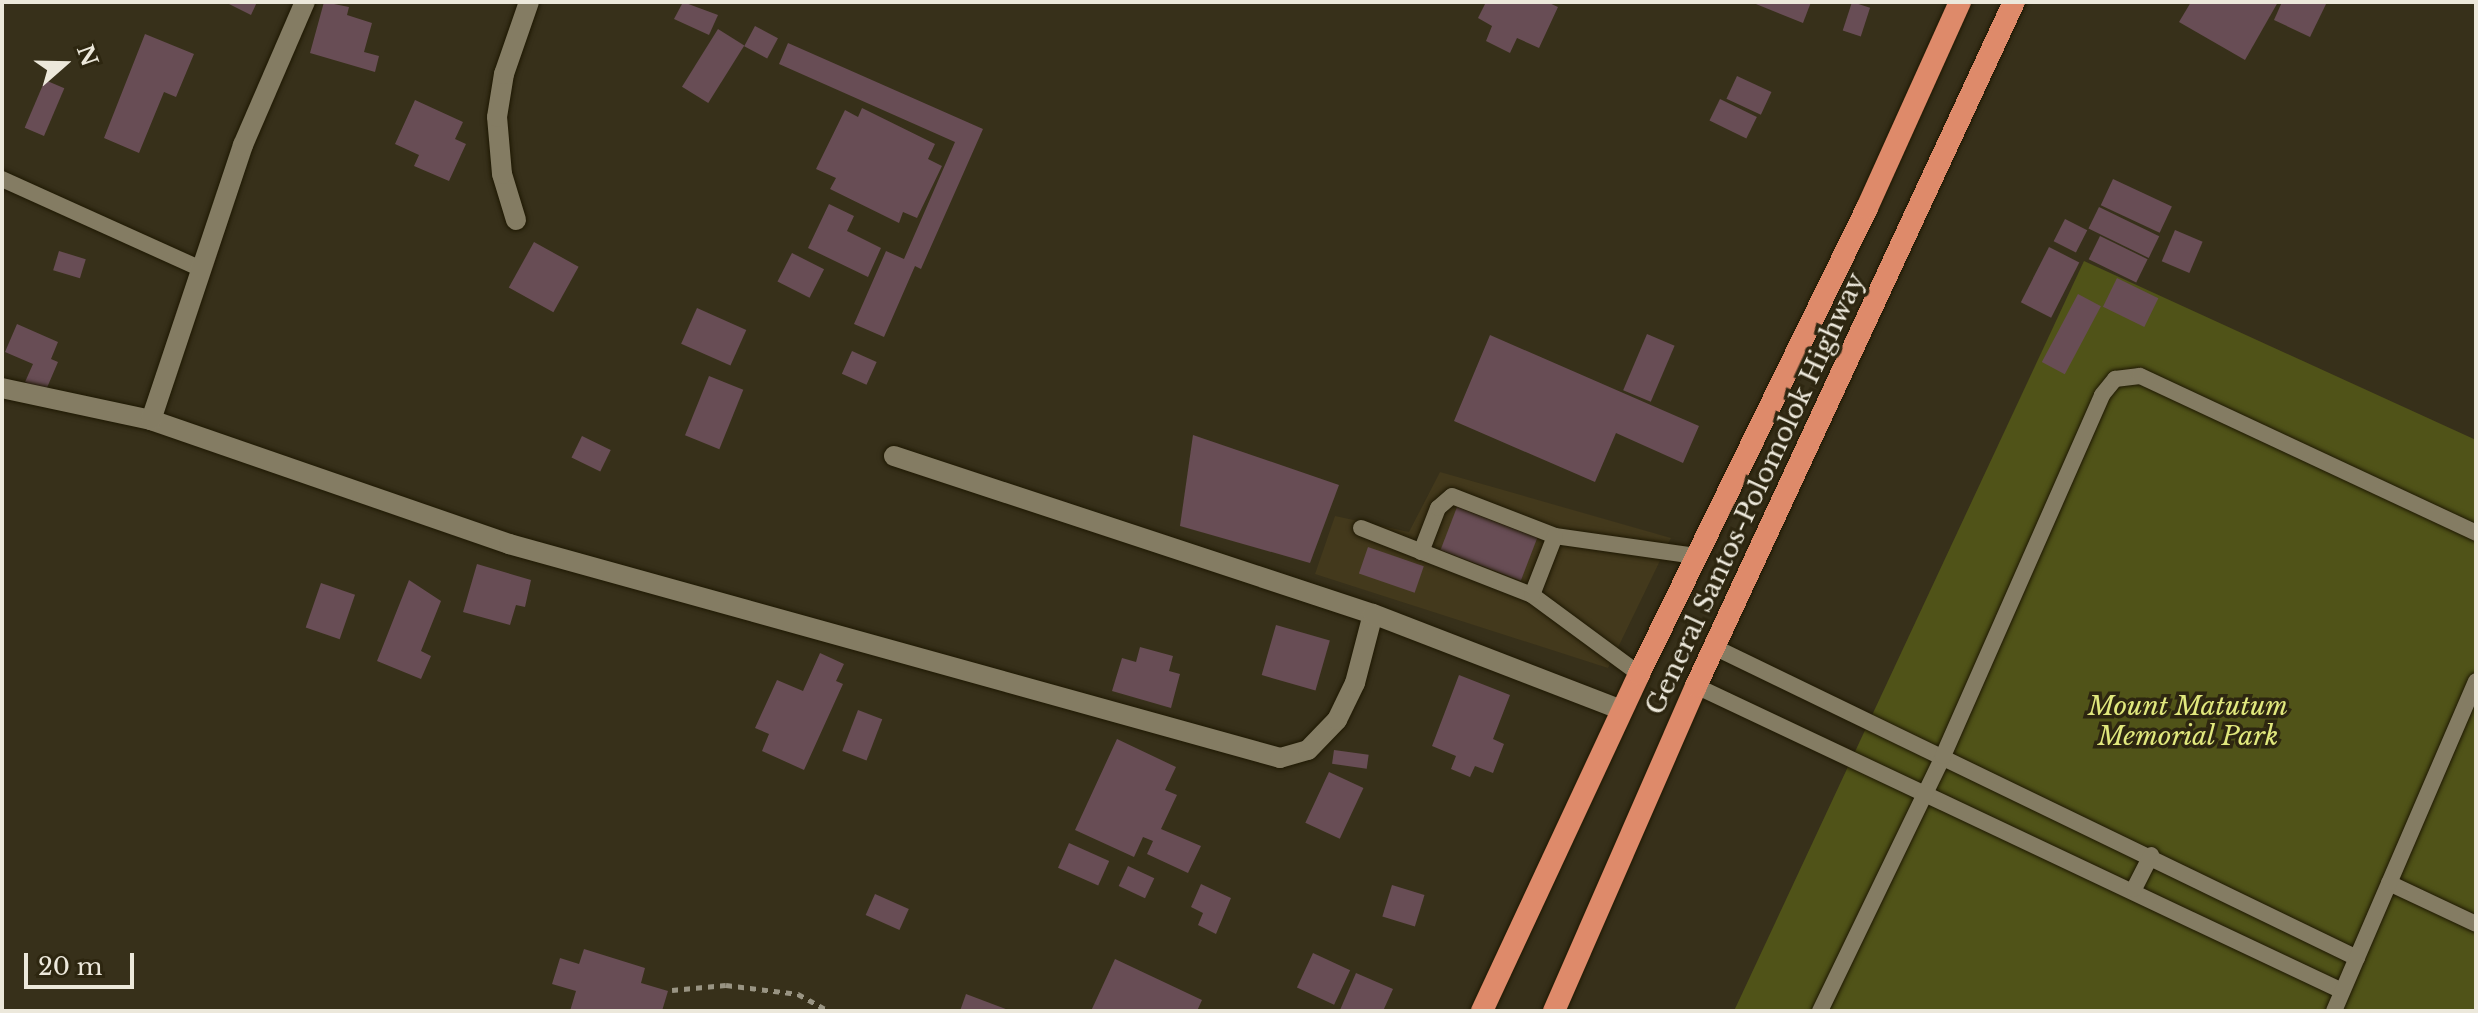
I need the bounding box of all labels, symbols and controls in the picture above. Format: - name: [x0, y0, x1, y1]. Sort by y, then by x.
- north arrow: [24, 24, 104, 104]
- text: N: [71, 41, 103, 70]
- street label: General Santos-Polomolok Highway: [1640, 268, 1872, 720]
- park label: Mount Matutum Memorial Park: [2088, 691, 2288, 752]
- scale bar: [28, 937, 138, 987]
- text: 20 m: [38, 952, 103, 981]

